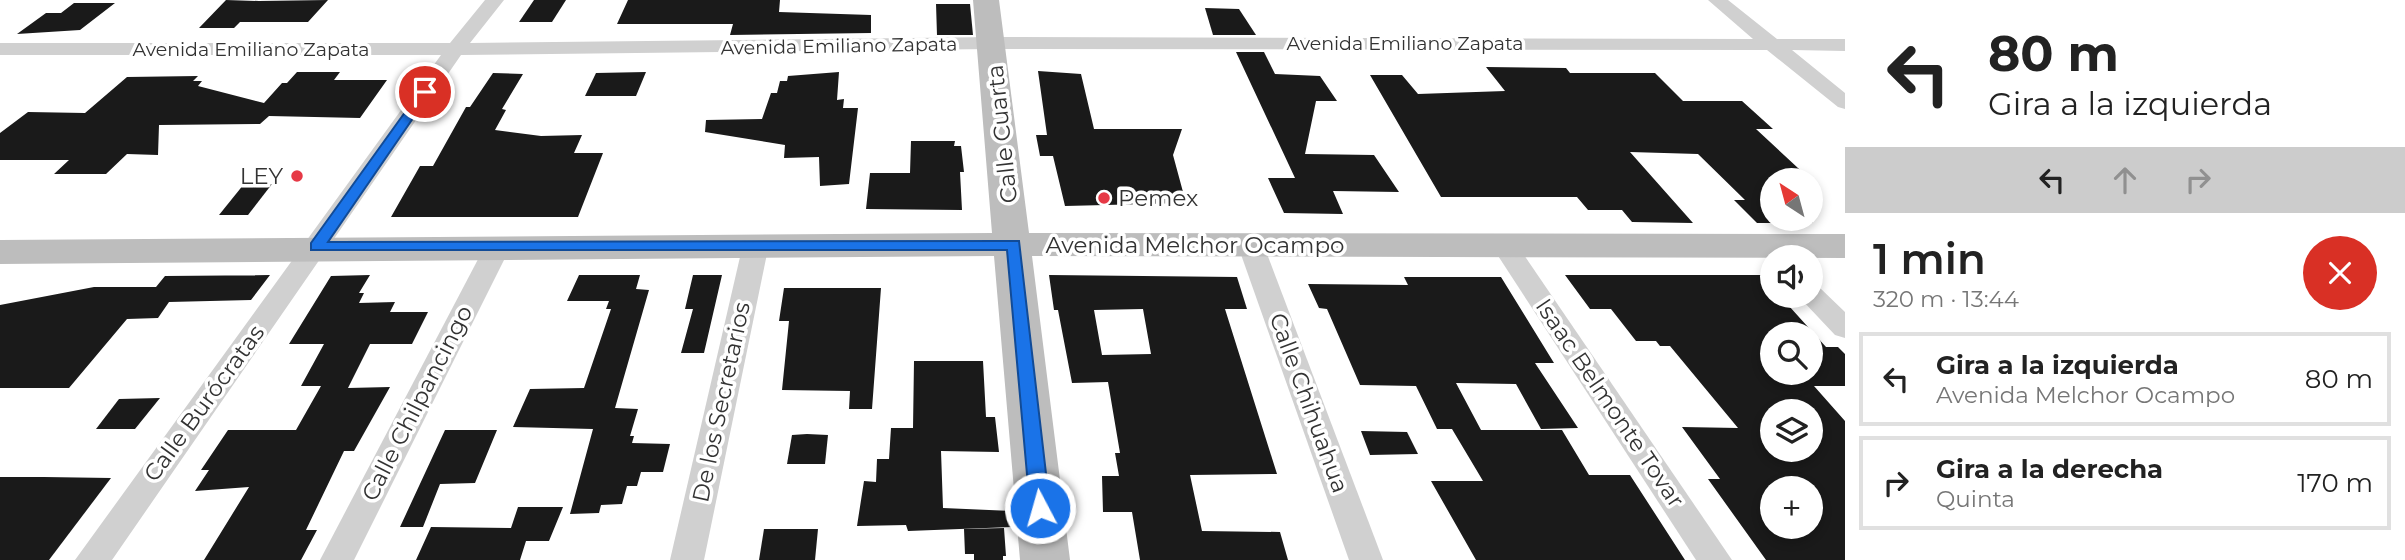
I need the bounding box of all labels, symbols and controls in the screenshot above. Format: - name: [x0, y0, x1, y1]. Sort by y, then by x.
- text: 80 m: [1988, 24, 2119, 83]
- icon: left: [1873, 28, 1964, 119]
- street label: Avenida Emiliano Zapata: [720, 32, 958, 60]
- street label: Avenida Emiliano Zapata: [1287, 32, 1523, 55]
- street label: Avenida Emiliano Zapata: [133, 38, 369, 61]
- pin: [395, 62, 455, 122]
- street label: Calle Cuarta: [981, 63, 1023, 205]
- icon: arrive: [406, 73, 444, 111]
- text: Gira a la izquierda: [1988, 84, 2272, 123]
- icon: left: [2033, 161, 2071, 199]
- icon: ahead: [2106, 161, 2144, 199]
- icon: right: [2179, 161, 2217, 199]
- place label: LEY: [240, 162, 283, 190]
- marker: LEY: [289, 168, 305, 184]
- north arrow: [1760, 168, 1824, 231]
- map controls: [1760, 168, 1823, 539]
- place label: Pemex: [1118, 184, 1198, 212]
- marker: Pemex: [1096, 190, 1112, 206]
- street label: Avenida Melchor Ocampo: [1045, 231, 1345, 259]
- text: 1 min: [1873, 233, 1986, 285]
- button: close: [2303, 236, 2377, 310]
- button: sound: [1760, 245, 1823, 308]
- text: 320 m · 13:44: [1873, 285, 2019, 313]
- street label: Isaac Belmonte Tovar: [1530, 293, 1690, 513]
- street label: De los Secretarios: [686, 299, 756, 505]
- street label: Calle Chilpancingo: [356, 301, 478, 505]
- street label: Calle Chihuahua: [1263, 309, 1355, 497]
- street label: Calle Burócratas: [138, 319, 270, 487]
- button: search: [1760, 322, 1823, 385]
- text: Gira a la izquierda: [1936, 349, 2179, 381]
- icon: left: [1877, 360, 1915, 398]
- text: 80 m: [2305, 363, 2373, 395]
- text: Avenida Melchor Ocampo: [1936, 381, 2235, 409]
- button: layers: [1760, 399, 1823, 462]
- text: Gira a la derecha: [1936, 453, 2163, 485]
- icon: right: [1877, 464, 1915, 502]
- text: 170 m: [2297, 467, 2373, 499]
- position arrow: [1003, 471, 1077, 545]
- button: +: [1760, 476, 1823, 539]
- text: Quinta: [1936, 485, 2015, 513]

